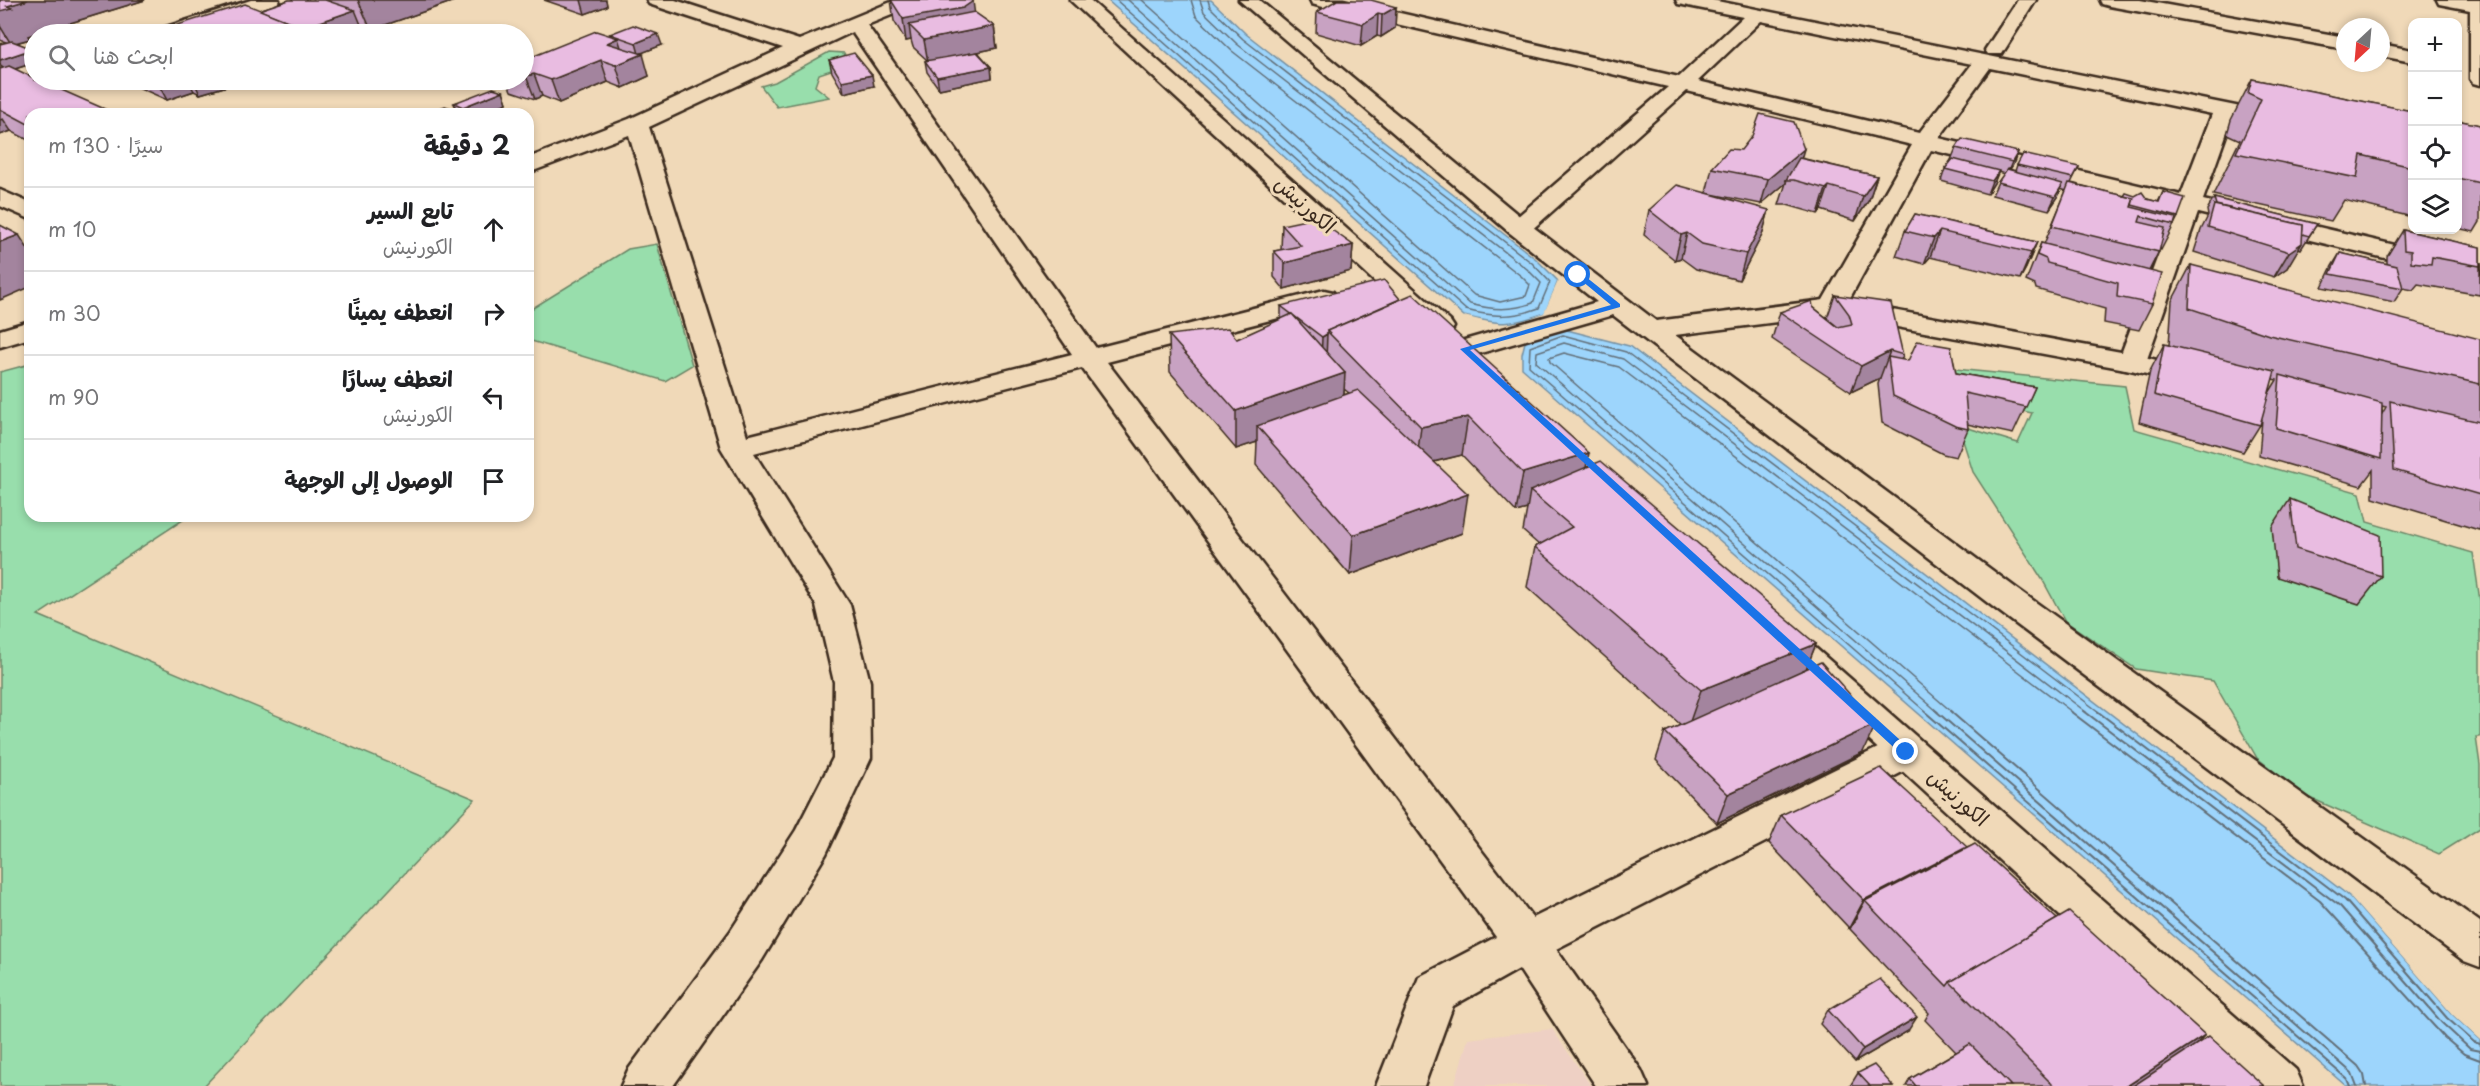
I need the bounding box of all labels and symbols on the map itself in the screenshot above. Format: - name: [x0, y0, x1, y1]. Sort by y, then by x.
- north arrow: [2336, 18, 2390, 72]
- street label: الكورنيش: [1268, 167, 1344, 240]
- route start: [1564, 261, 1590, 287]
- route end: [1892, 738, 1918, 764]
- street label: الكورنيش: [1921, 760, 1997, 833]

